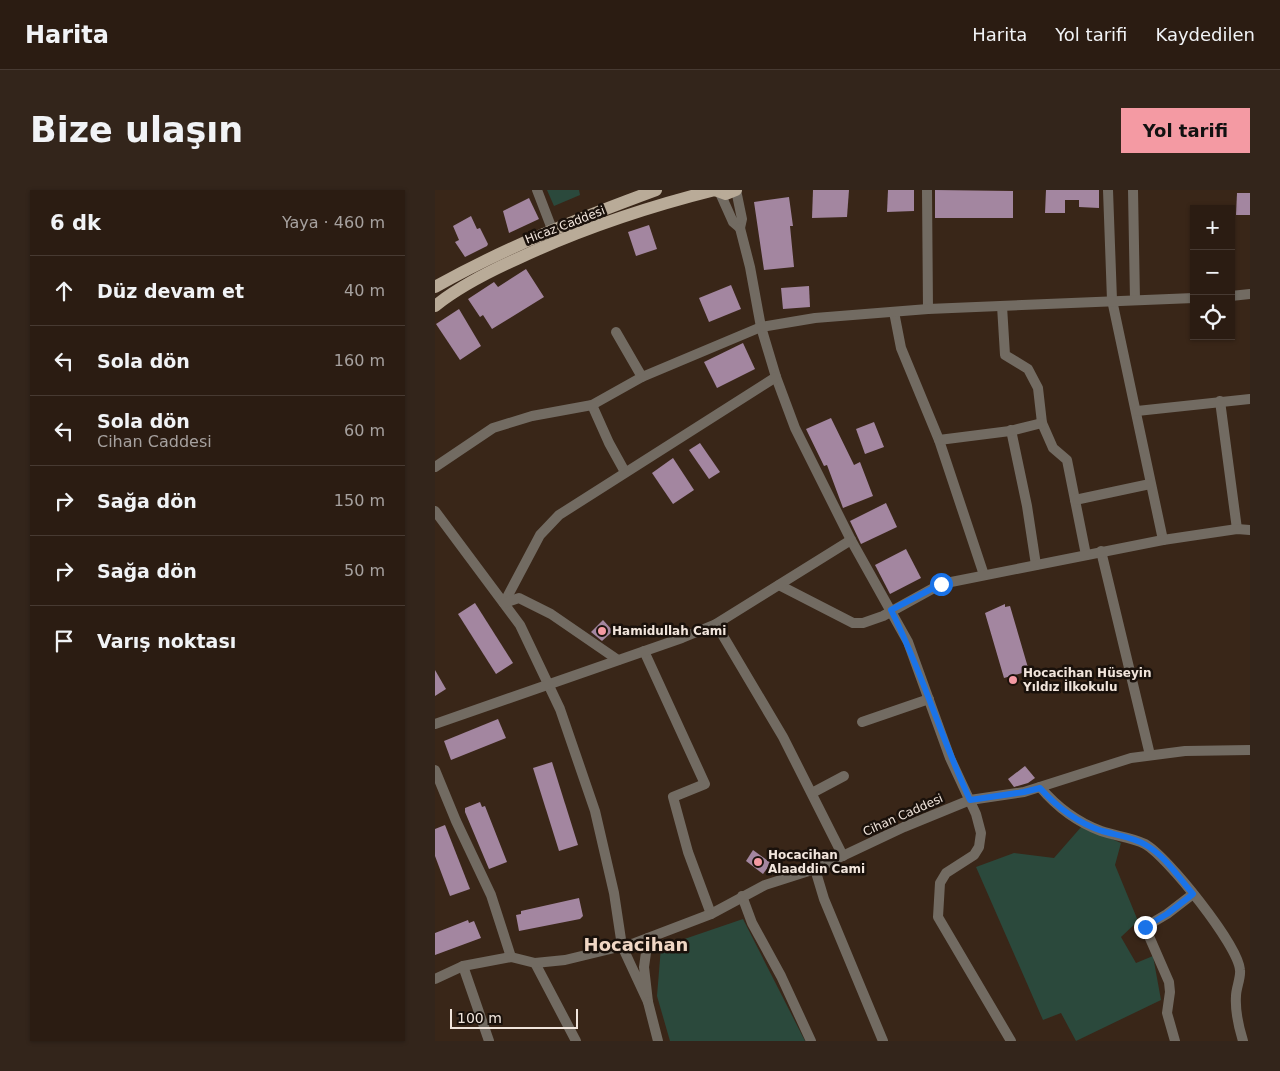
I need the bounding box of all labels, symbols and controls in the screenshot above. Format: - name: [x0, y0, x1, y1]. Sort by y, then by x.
- text: Harita: [25, 21, 109, 49]
- text: Harita: [972, 24, 1027, 45]
- text: Yol tarifi: [1055, 24, 1127, 45]
- text: Kaydedilen: [1155, 24, 1255, 45]
- button: Yol tarifi: [1121, 108, 1250, 153]
- text: Bize ulaşın: [30, 110, 243, 150]
- street label: Hicaz Caddesi: [523, 203, 607, 247]
- map controls: [1190, 205, 1235, 340]
- button: +: [1190, 205, 1235, 250]
- text: 6 dk: [50, 211, 101, 235]
- text: Yaya · 460 m: [282, 213, 385, 232]
- button: −: [1190, 250, 1235, 295]
- icon: ahead: [50, 277, 78, 305]
- text: Düz devam et: [97, 280, 244, 302]
- text: 40 m: [344, 281, 385, 300]
- button: locate: [1190, 295, 1235, 340]
- icon: left: [50, 347, 78, 375]
- text: Sola dön: [97, 350, 190, 372]
- text: 160 m: [334, 351, 385, 370]
- text: Sola dön: [97, 410, 190, 432]
- icon: left: [50, 417, 78, 445]
- text: 60 m: [344, 421, 385, 440]
- text: Cihan Caddesi: [97, 432, 212, 451]
- icon: right: [50, 487, 78, 515]
- text: Sağa dön: [97, 490, 197, 512]
- text: 150 m: [334, 491, 385, 510]
- icon: right: [50, 557, 78, 585]
- text: Sağa dön: [97, 560, 197, 582]
- text: 50 m: [344, 561, 385, 580]
- route start: [930, 573, 953, 596]
- place label: Hamidullah Cami: [612, 624, 726, 638]
- marker: Hamidullah Cami: [596, 625, 608, 637]
- icon: arrive: [50, 627, 78, 655]
- text: Varış noktası: [97, 630, 236, 652]
- place label: Hocacihan Hüseyin Yıldız İlkokulu: [1022, 666, 1151, 694]
- marker: Hocacihan Hüseyin Yıldız İlkokulu: [1007, 674, 1019, 686]
- street label: Cihan Caddesi: [861, 791, 945, 839]
- place label: Hocacihan Alaaddin Cami: [768, 848, 865, 876]
- marker: Hocacihan Alaaddin Cami: [752, 856, 764, 868]
- route end: [1134, 916, 1157, 939]
- district label: Hocacihan: [584, 934, 688, 955]
- scale bar: [450, 1006, 577, 1029]
- text: 100 m: [457, 1010, 502, 1026]

